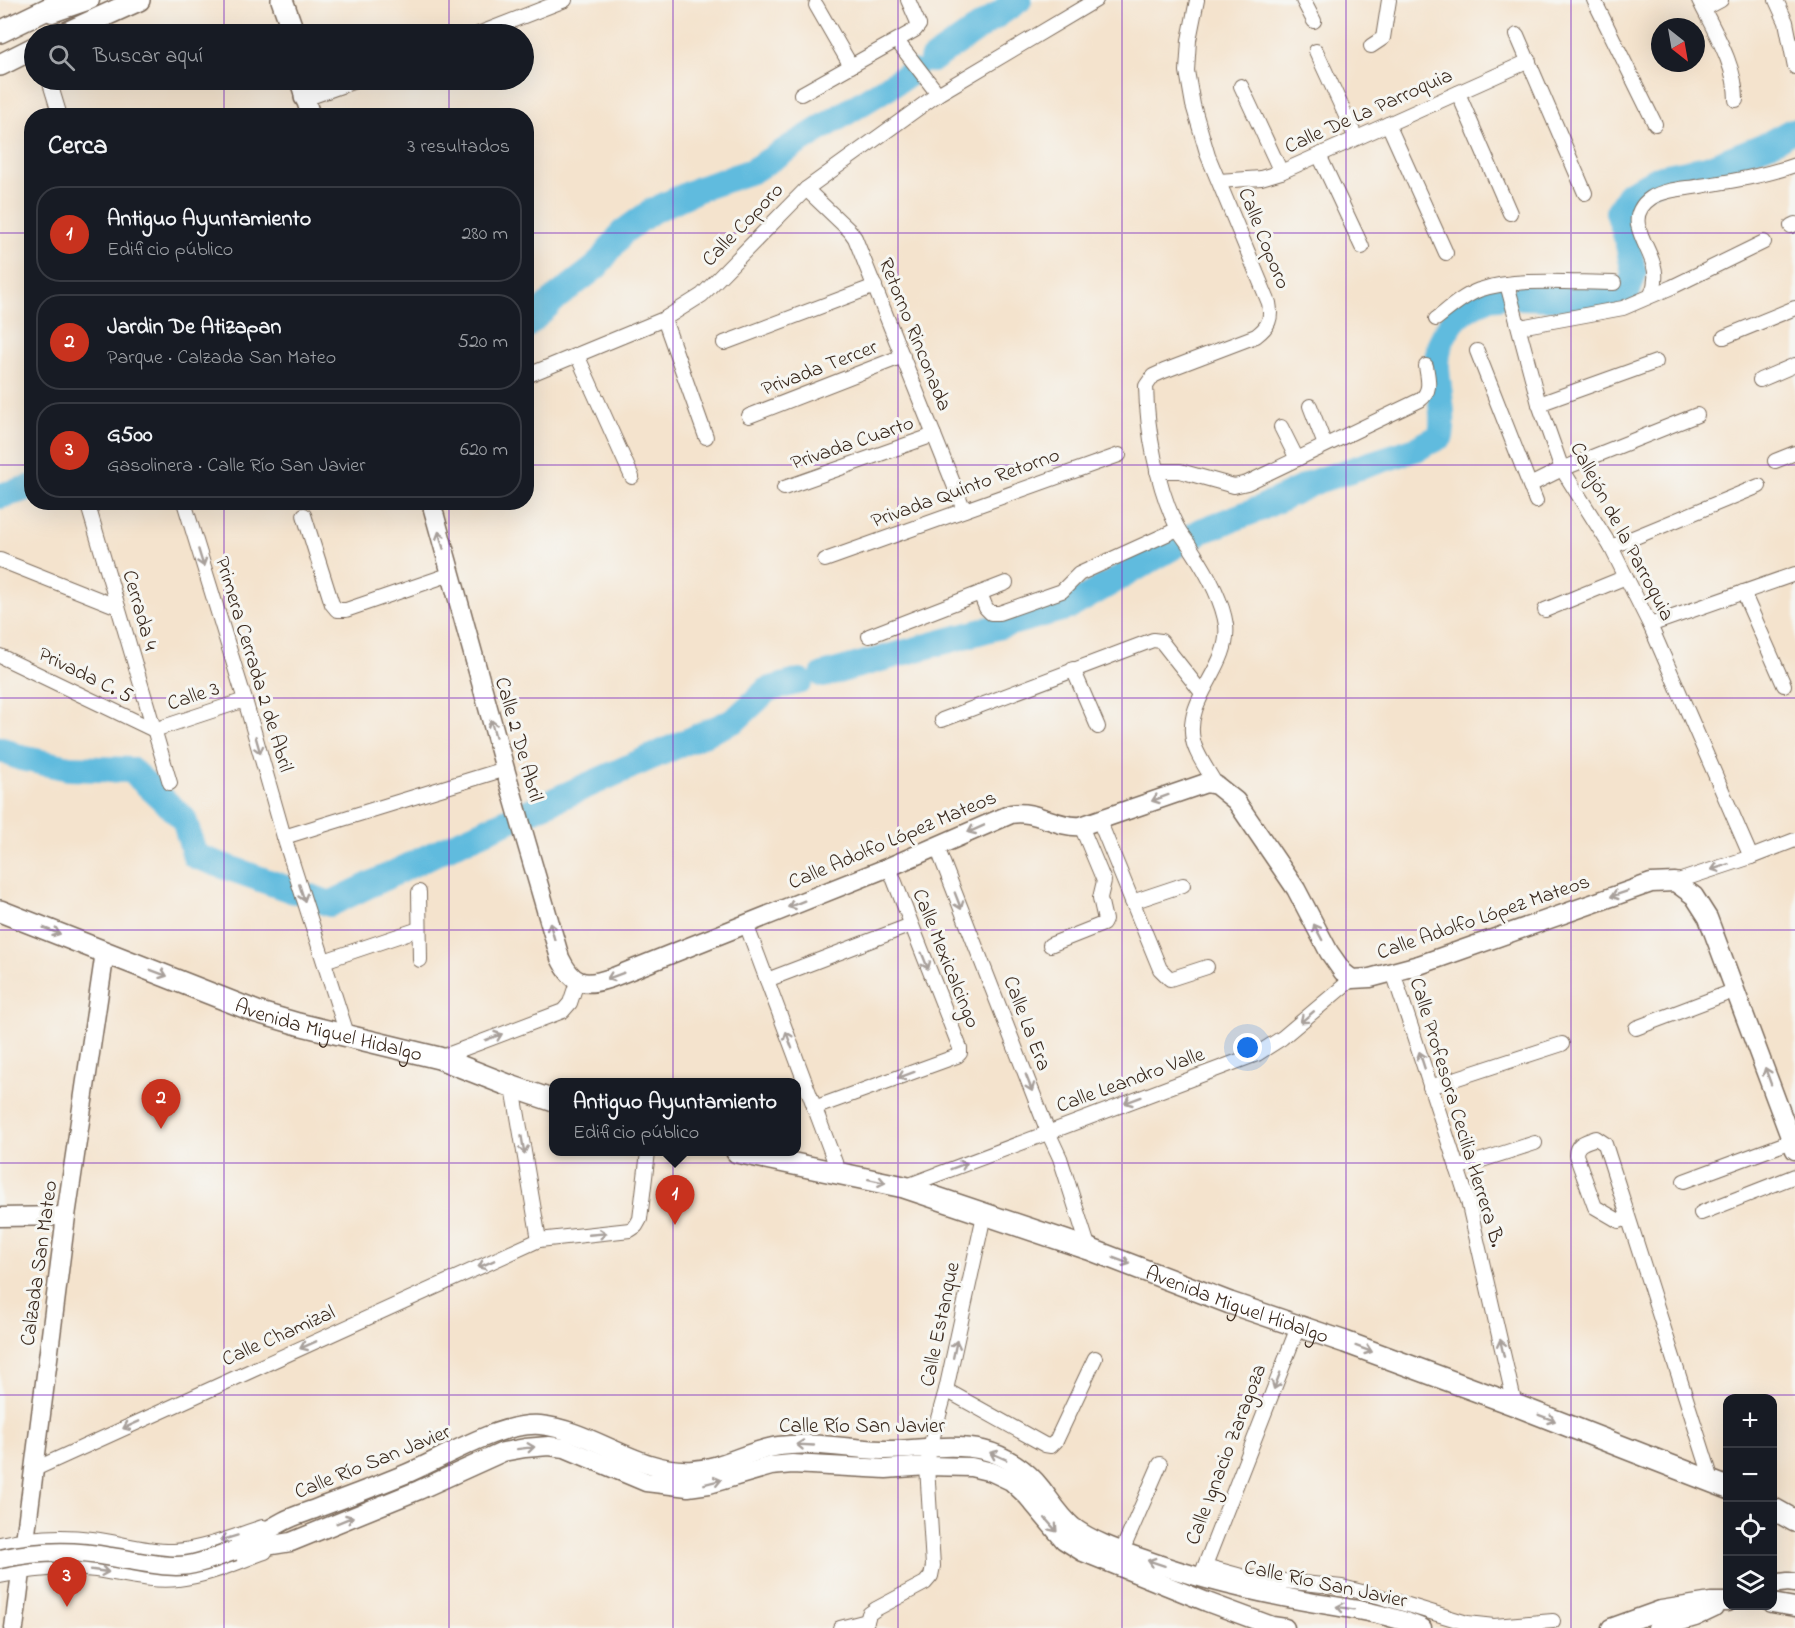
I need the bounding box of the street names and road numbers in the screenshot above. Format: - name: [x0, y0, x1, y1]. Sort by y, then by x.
- street label: Calle De La Parroquia: [1280, 61, 1458, 162]
- street label: Calle Coporo: [696, 176, 791, 274]
- street label: Calle Coporo: [1229, 184, 1297, 294]
- street label: Retorno Rinconada: [870, 254, 959, 416]
- street label: Privada Tercer: [757, 333, 883, 405]
- street label: Privada Cuarto: [787, 409, 918, 479]
- street label: Callejón de la Parroquia: [1561, 437, 1681, 627]
- street label: Privada Quinto Retorno: [867, 441, 1064, 537]
- street label: Primera Cerrada 2 de Abril: [206, 553, 300, 776]
- street label: Cerrada 4: [113, 567, 165, 655]
- street label: Privada C. 5: [33, 640, 138, 712]
- street label: Calle 3: [164, 674, 224, 719]
- street label: Calle 2 De Abril: [486, 674, 550, 805]
- street label: Calle Adolfo López Mateos: [784, 783, 1002, 898]
- street label: Calle Adolfo López Mateos: [1373, 867, 1594, 968]
- street label: Calle Mexicalcingo: [902, 885, 987, 1034]
- street label: Calle La Era: [994, 972, 1058, 1076]
- street label: Calle Profesora Cecilia Herrera B.: [1401, 974, 1511, 1251]
- street label: Avenida Miguel Hidalgo: [230, 992, 425, 1070]
- street label: Calle Leandro Valle: [1052, 1040, 1209, 1122]
- street label: Calzada San Mateo: [14, 1179, 66, 1348]
- street label: Calle Estanque: [913, 1259, 969, 1390]
- street label: Avenida Miguel Hidalgo: [1141, 1259, 1332, 1352]
- street label: Calle Chamizal: [217, 1298, 340, 1375]
- street label: Calle Ignacio Zaragoza: [1179, 1360, 1277, 1550]
- street label: Calle Río San Javier: [779, 1412, 945, 1442]
- street label: Calle Río San Javier: [290, 1418, 456, 1508]
- street label: Calle Río San Javier: [1241, 1553, 1410, 1617]

